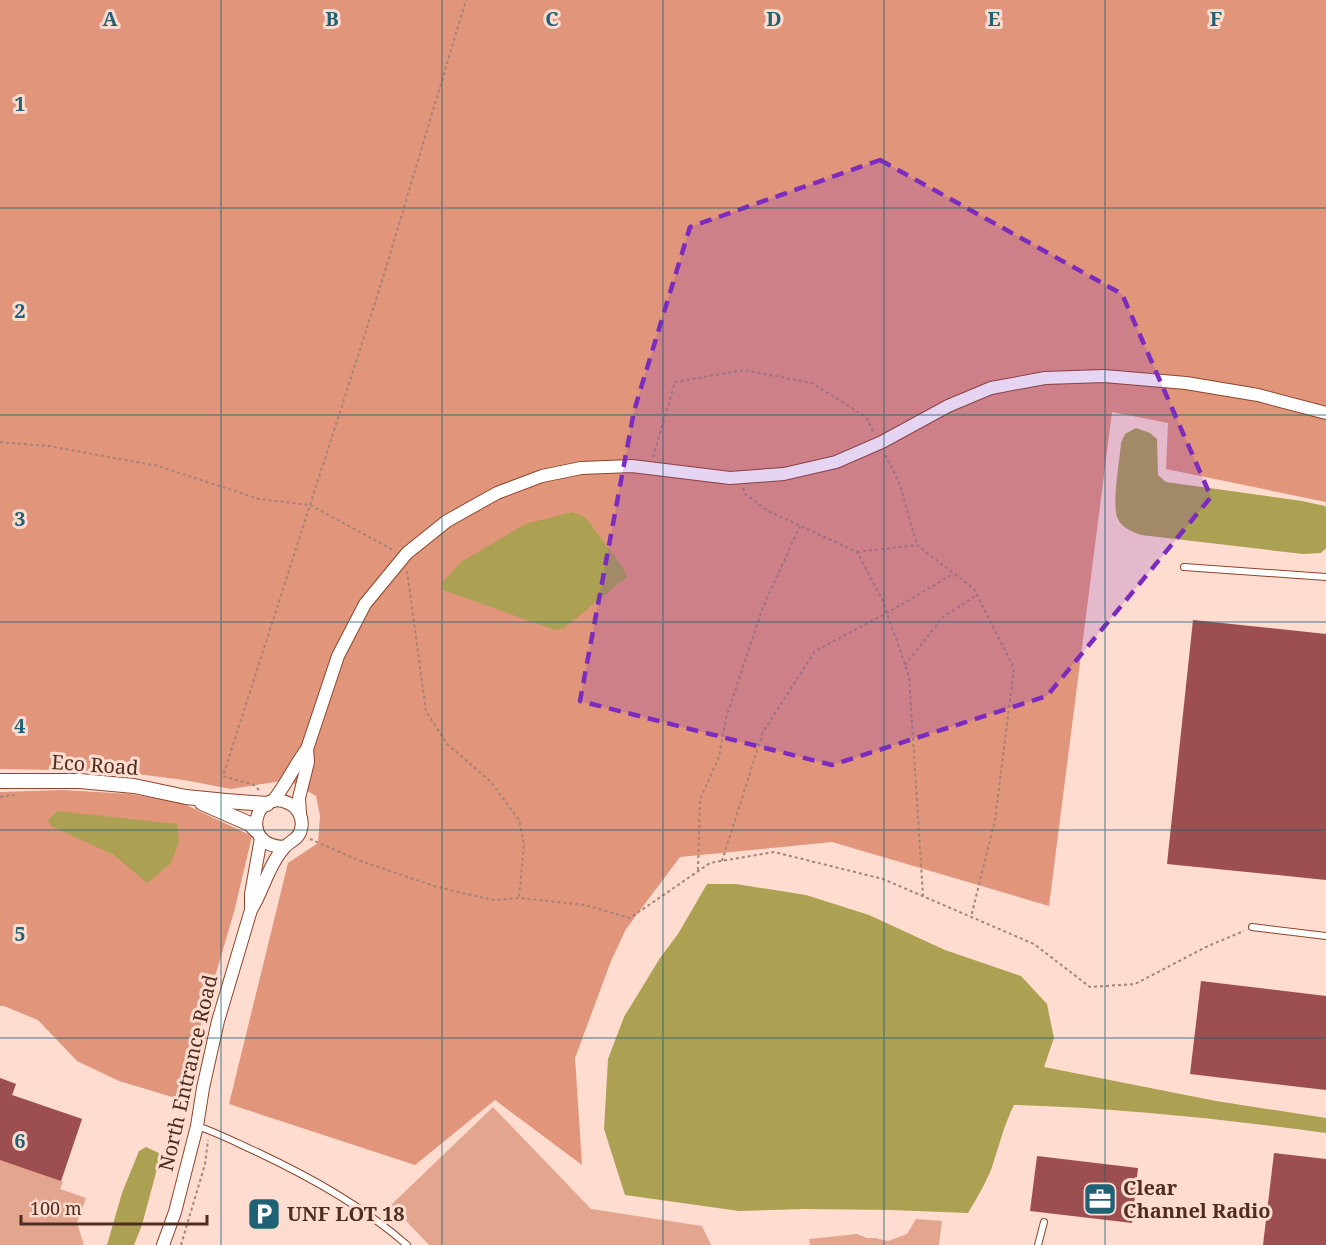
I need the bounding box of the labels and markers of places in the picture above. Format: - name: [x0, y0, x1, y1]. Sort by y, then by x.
- place label: Clear Channel Radio: [1123, 1174, 1271, 1224]
- office icon: Clear Channel Radio: [1082, 1181, 1118, 1217]
- parking icon: UNF LOT 18: [246, 1196, 282, 1232]
- place label: UNF LOT 18: [287, 1200, 405, 1227]

